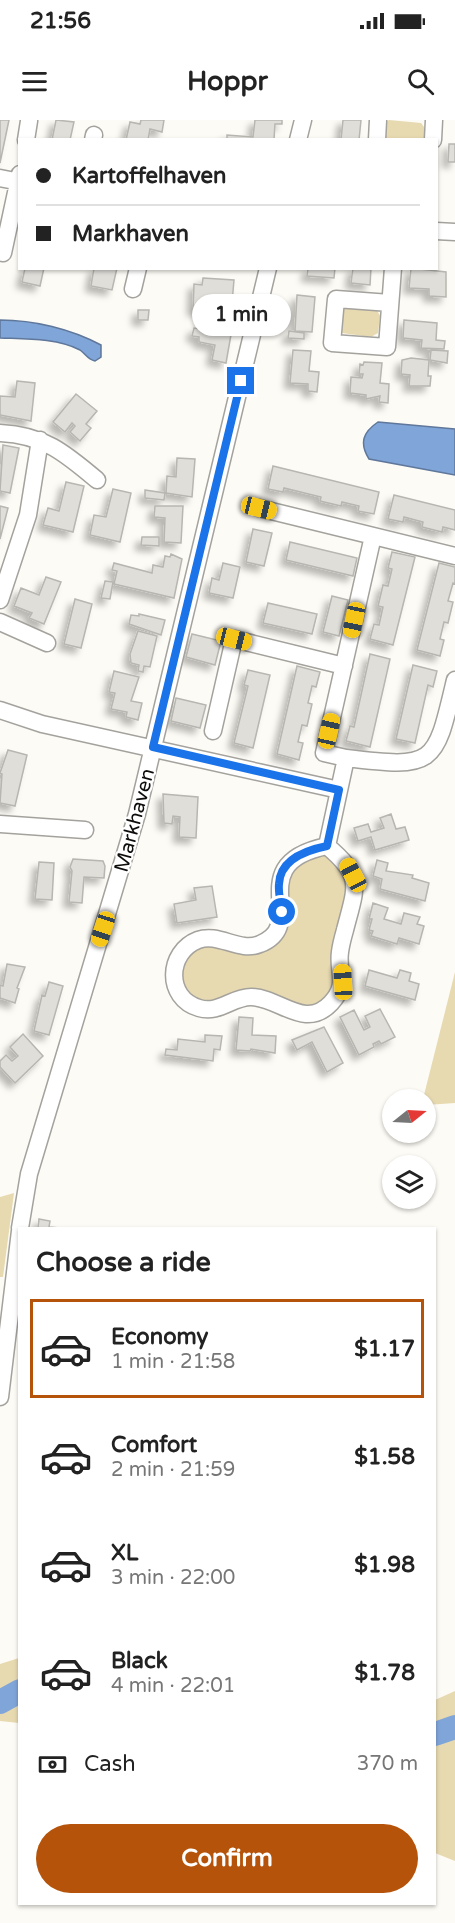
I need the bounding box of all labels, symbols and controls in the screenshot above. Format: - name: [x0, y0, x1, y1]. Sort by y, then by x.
- text: 21:56: [30, 8, 91, 34]
- icon: menu: [18, 65, 51, 98]
- text: Hoppr: [187, 65, 268, 98]
- icon: search: [404, 65, 437, 98]
- text: Kartoffelhaven: [72, 163, 226, 189]
- text: Markhaven: [72, 221, 189, 247]
- callout: 1 min: [192, 294, 290, 336]
- text: 1 min: [215, 303, 268, 327]
- route end: [227, 367, 254, 394]
- car: [239, 495, 279, 521]
- car: [341, 601, 367, 639]
- car: [214, 626, 254, 652]
- car: [316, 711, 342, 751]
- street label: Markhaven: [110, 766, 160, 875]
- car: [337, 855, 369, 895]
- route start: [268, 898, 295, 925]
- car: [89, 909, 117, 949]
- car: [333, 964, 353, 1000]
- north arrow: [382, 1089, 436, 1143]
- map controls: [382, 1089, 436, 1209]
- button: layers: [382, 1155, 436, 1209]
- text: Choose a ride: [36, 1246, 211, 1279]
- icon: car: [39, 1322, 93, 1376]
- text: Economy: [111, 1324, 208, 1350]
- text: $1.17: [354, 1336, 415, 1362]
- text: 1 min · 21:58: [111, 1350, 235, 1374]
- icon: car: [39, 1430, 93, 1484]
- text: Comfort: [111, 1432, 197, 1458]
- text: $1.58: [354, 1444, 415, 1470]
- text: 2 min · 21:59: [111, 1458, 235, 1482]
- icon: car: [39, 1538, 93, 1592]
- text: XL: [111, 1540, 138, 1566]
- text: $1.98: [354, 1552, 415, 1578]
- text: 3 min · 22:00: [111, 1566, 235, 1590]
- icon: car: [39, 1646, 93, 1700]
- text: Black: [111, 1648, 168, 1674]
- text: $1.78: [354, 1660, 415, 1686]
- text: 4 min · 22:01: [111, 1674, 235, 1698]
- icon: cash: [36, 1748, 69, 1781]
- text: Cash: [84, 1751, 136, 1777]
- text: 370 m: [357, 1752, 418, 1776]
- button: Confirm: [36, 1824, 418, 1893]

